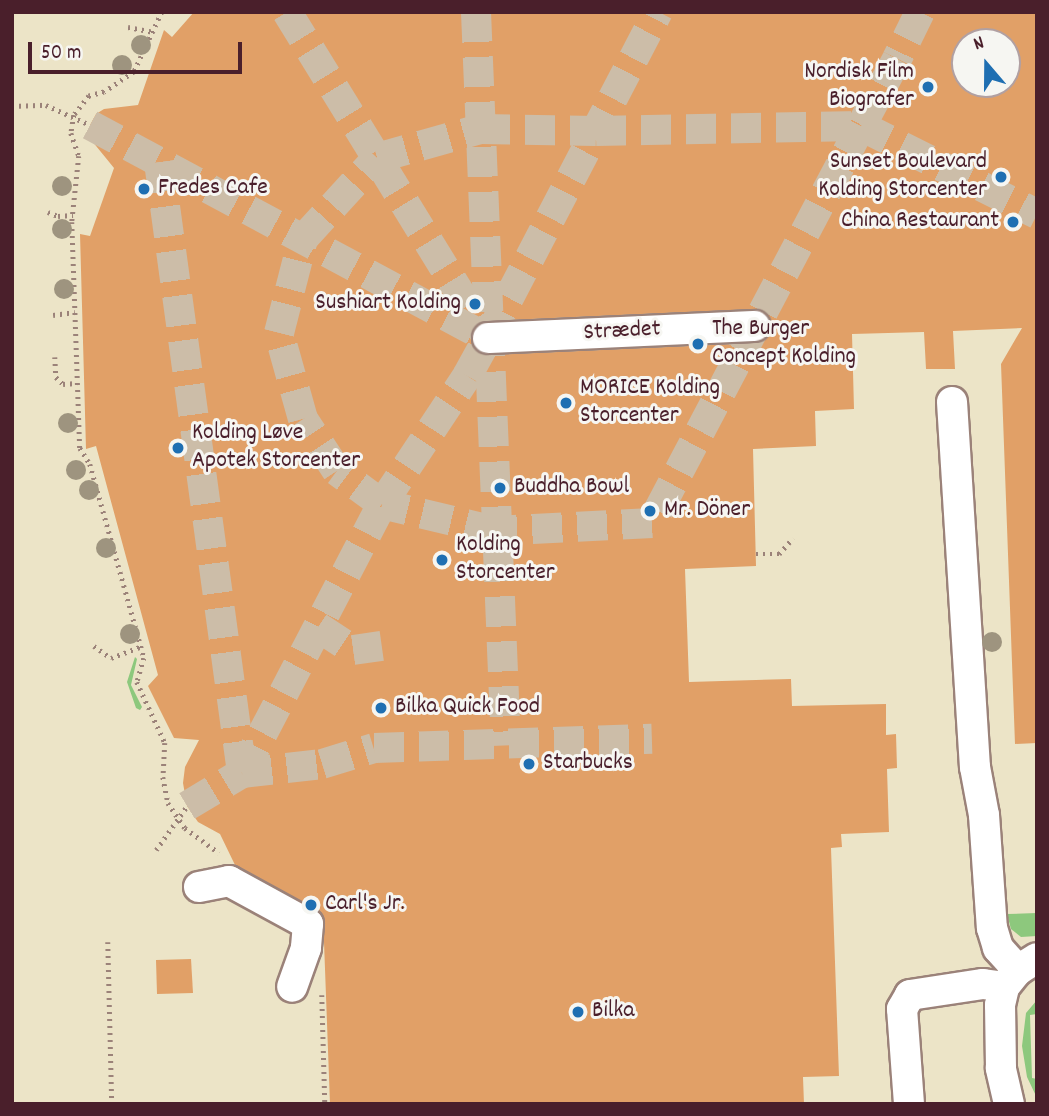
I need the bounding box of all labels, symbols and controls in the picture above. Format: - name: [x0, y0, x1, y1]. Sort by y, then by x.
- scale bar: [32, 28, 245, 72]
- north arrow: [951, 28, 1021, 98]
- text: N: [970, 30, 988, 59]
- text: 50 m: [41, 39, 81, 69]
- place label: Nordisk Film Biografer: [804, 59, 914, 115]
- marker: Nordisk Film Biografer: [920, 79, 936, 95]
- place label: Sunset Boulevard Kolding Storcenter: [818, 149, 987, 205]
- marker: Sunset Boulevard Kolding Storcenter: [993, 169, 1009, 185]
- place label: Fredes Cafe: [158, 175, 268, 203]
- marker: Fredes Cafe: [136, 181, 152, 197]
- place label: China Restaurant: [841, 208, 999, 236]
- marker: China Restaurant: [1005, 214, 1021, 230]
- place label: Sushiart Kolding: [315, 290, 461, 318]
- marker: Sushiart Kolding: [467, 296, 483, 312]
- street label: Strædet: [583, 316, 661, 348]
- place label: The Burger Concept Kolding: [712, 316, 856, 372]
- marker: The Burger Concept Kolding: [690, 336, 706, 352]
- place label: MORICE Kolding Storcenter: [580, 375, 720, 431]
- marker: MORICE Kolding Storcenter: [558, 395, 574, 411]
- place label: Kolding Løve Apotek Storcenter: [192, 420, 360, 476]
- marker: Kolding Løve Apotek Storcenter: [170, 440, 186, 456]
- place label: Buddha Bowl: [514, 474, 629, 502]
- marker: Buddha Bowl: [492, 480, 508, 496]
- place label: Mr. Döner: [664, 497, 750, 525]
- marker: Mr. Döner: [642, 503, 658, 519]
- place label: Kolding Storcenter: [456, 532, 555, 588]
- marker: Kolding Storcenter: [434, 552, 450, 568]
- place label: Bilka Quick Food: [395, 694, 540, 722]
- marker: Bilka Quick Food: [373, 700, 389, 716]
- place label: Starbucks: [543, 750, 633, 778]
- marker: Starbucks: [521, 756, 537, 772]
- place label: Carl's Jr.: [325, 891, 405, 919]
- marker: Carl's Jr.: [303, 897, 319, 913]
- place label: Bilka: [592, 998, 635, 1026]
- marker: Bilka: [570, 1004, 586, 1020]

